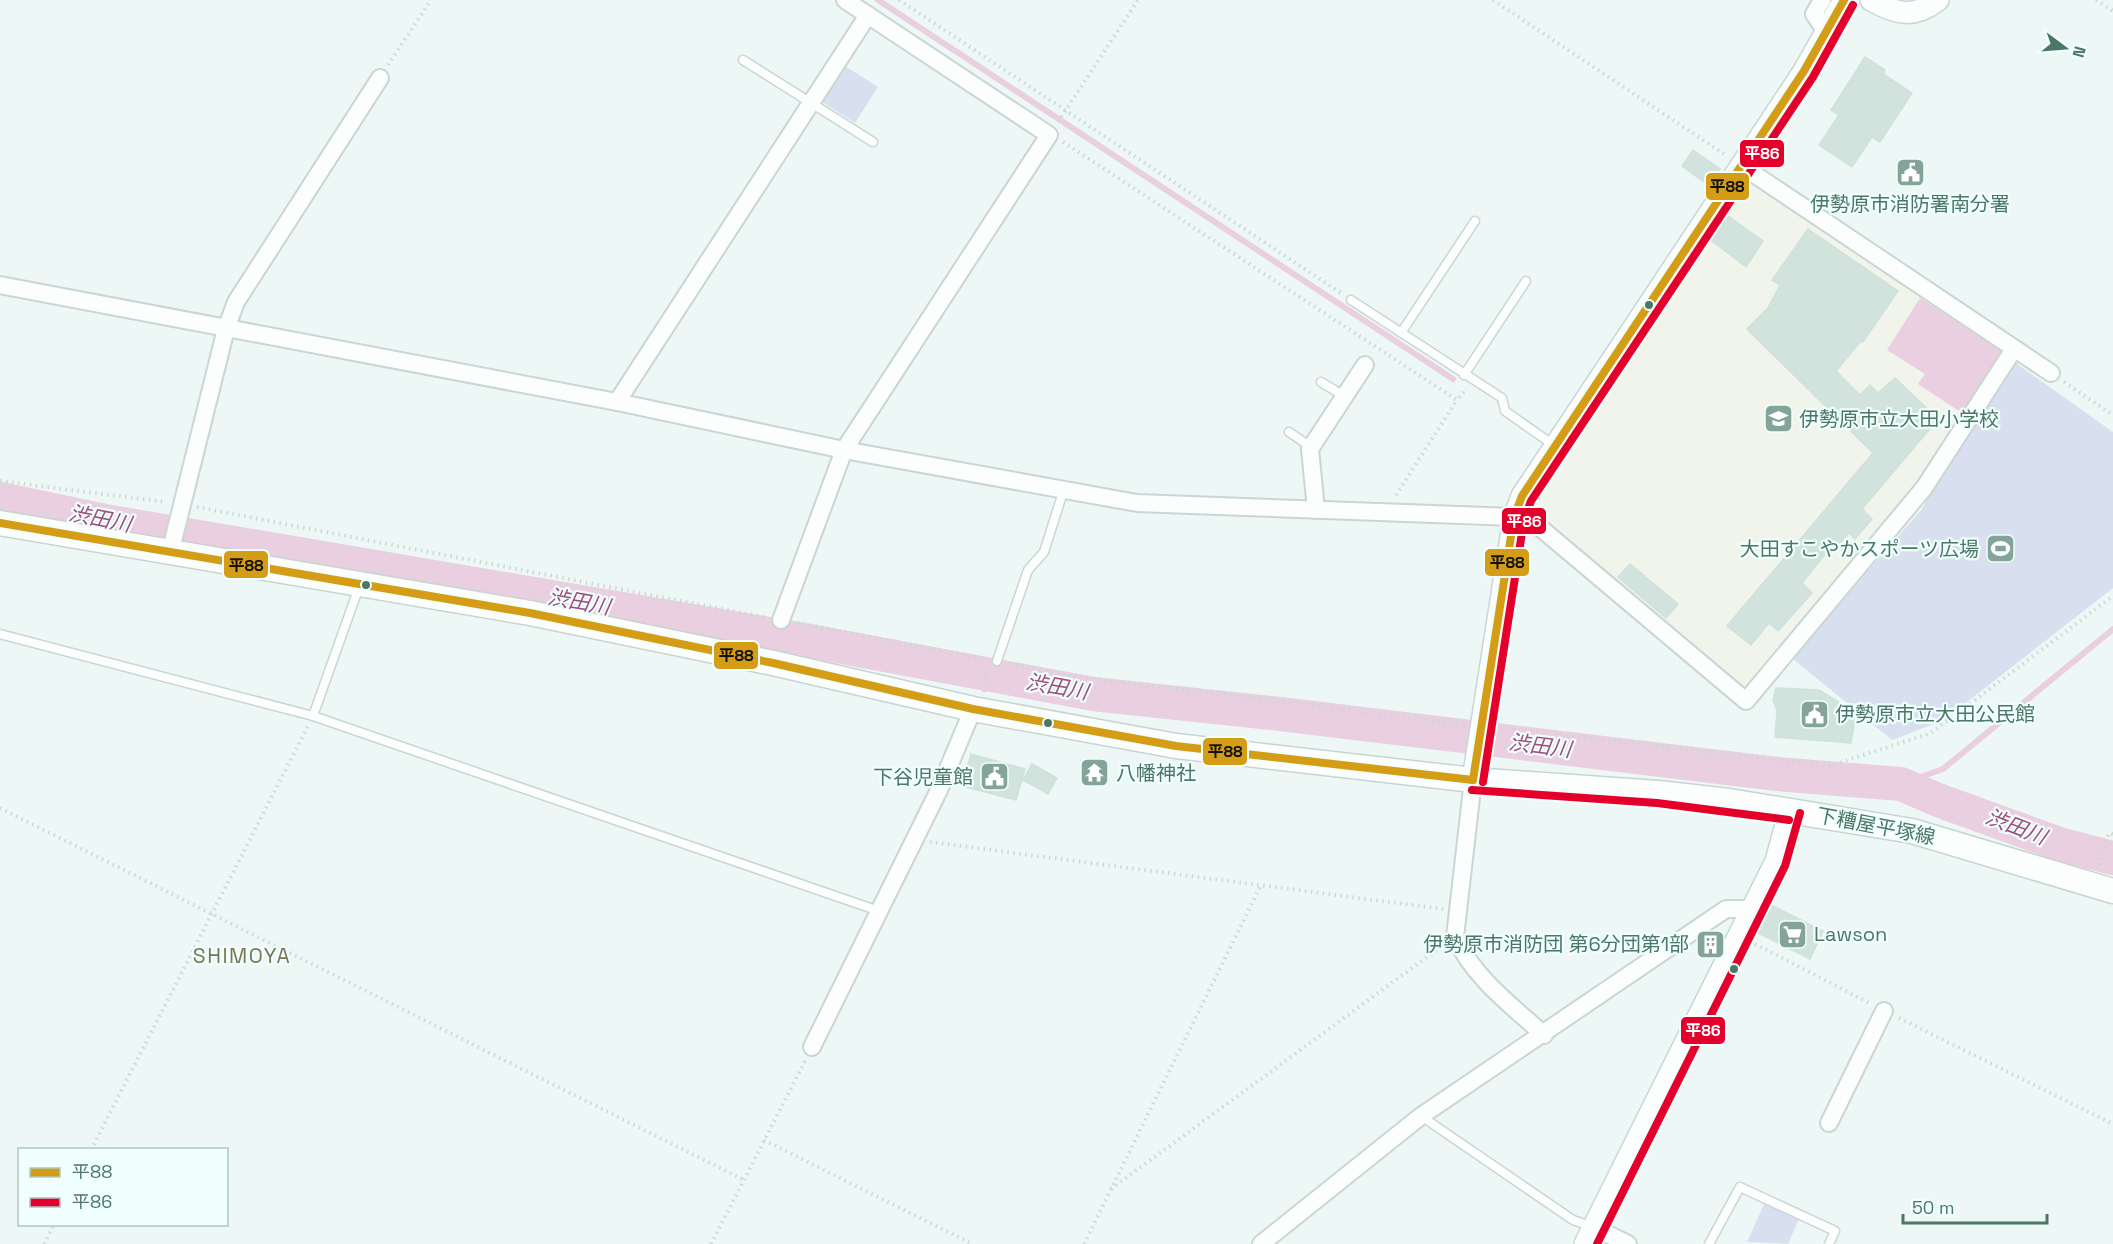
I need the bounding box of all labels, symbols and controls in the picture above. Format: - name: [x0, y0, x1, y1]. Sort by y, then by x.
- north arrow: [2035, 18, 2095, 78]
- text: N: [2067, 44, 2091, 60]
- line badge: 平86: [1739, 139, 1785, 168]
- text: 平86: [1744, 143, 1780, 164]
- public building icon: 伊勢原市消防署南分署: [1894, 157, 1926, 189]
- line badge: 平88: [1705, 172, 1750, 201]
- text: 平88: [1709, 176, 1745, 197]
- place label: 伊勢原市消防署南分署: [1810, 191, 2010, 217]
- unlabelled marker: [1643, 299, 1655, 311]
- school or university icon: 伊勢原市立大田小学校: [1762, 403, 1794, 435]
- place label: 伊勢原市立大田小学校: [1799, 406, 1999, 432]
- water label: 渋田川: [67, 499, 136, 538]
- line badge: 平86: [1501, 507, 1547, 535]
- text: 平86: [1506, 511, 1542, 532]
- sports icon: 大田すこやかスポーツ広場: [1984, 533, 2016, 565]
- place label: 大田すこやかスポーツ広場: [1739, 536, 1979, 562]
- line badge: 平88: [1484, 548, 1530, 577]
- line badge: 平88: [223, 550, 269, 579]
- text: 平88: [1489, 552, 1525, 573]
- text: 平88: [228, 555, 264, 576]
- unlabelled marker: [360, 579, 372, 591]
- water label: 渋田川: [546, 583, 614, 621]
- line badge: 平88: [713, 641, 759, 670]
- text: 平88: [718, 645, 754, 666]
- water label: 渋田川: [1024, 668, 1092, 706]
- public building icon: 伊勢原市立大田公民館: [1798, 698, 1830, 730]
- place label: 伊勢原市立大田公民館: [1835, 701, 2035, 727]
- unlabelled marker: [1042, 717, 1054, 729]
- water label: 渋田川: [1507, 728, 1575, 763]
- line badge: 平88: [1202, 737, 1248, 766]
- text: 平88: [1207, 741, 1243, 762]
- temple icon: 八幡神社: [1079, 757, 1111, 789]
- place label: 八幡神社: [1116, 760, 1196, 786]
- public building icon: 下谷児童館: [978, 761, 1010, 793]
- place label: 下谷児童館: [873, 764, 973, 790]
- street label: 下糟屋平塚線: [1815, 802, 1937, 850]
- water label: 渋田川: [1982, 803, 2052, 851]
- supermarket icon: Lawson: [1777, 918, 1809, 950]
- place label: Lawson: [1814, 921, 1887, 947]
- building icon: 伊勢原市消防団 第6分団第1部: [1694, 928, 1726, 960]
- place label: 伊勢原市消防団 第6分団第1部: [1423, 931, 1689, 957]
- district label: SHIMOYA: [193, 942, 291, 969]
- unlabelled marker: [1728, 963, 1740, 975]
- line badge: 平86: [1680, 1016, 1726, 1045]
- text: 平86: [1685, 1020, 1721, 1041]
- legend: [18, 1148, 228, 1226]
- text: 平88: [72, 1160, 112, 1183]
- scale bar: [1903, 1187, 2047, 1225]
- text: 平86: [72, 1190, 112, 1213]
- text: 50 m: [1912, 1196, 1954, 1219]

